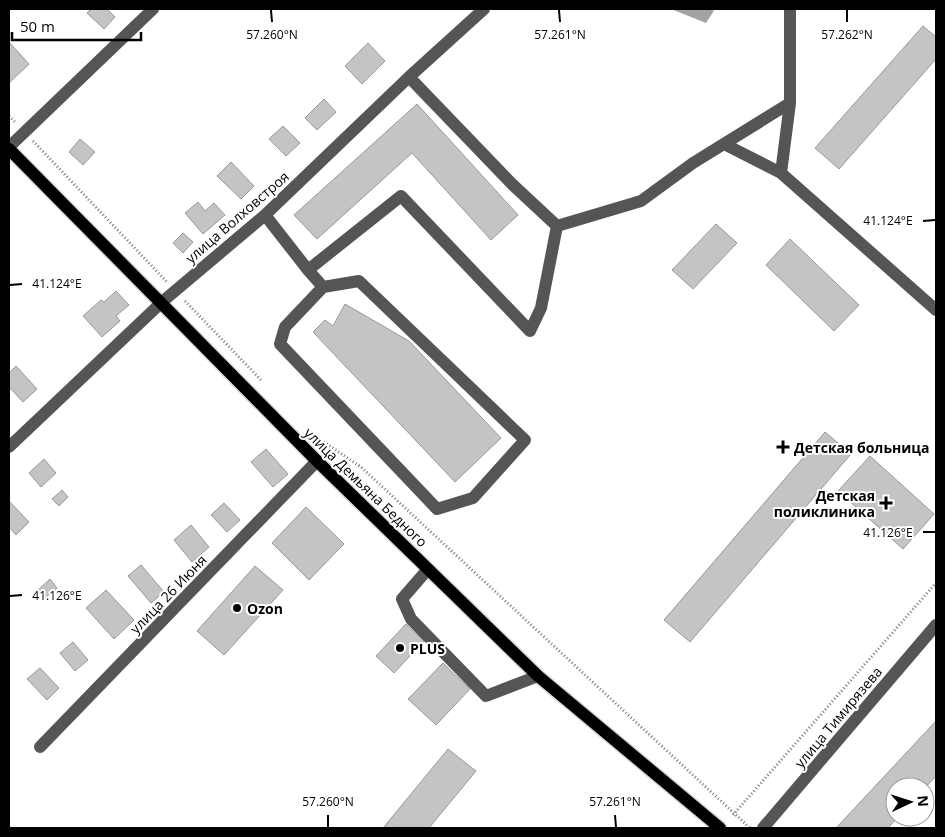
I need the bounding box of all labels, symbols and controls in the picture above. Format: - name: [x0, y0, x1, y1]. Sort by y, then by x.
- scale bar: [12, 10, 141, 42]
- text: 50 m: [20, 16, 55, 36]
- text: 57.260°N: [246, 26, 298, 43]
- text: 57.261°N: [534, 26, 586, 43]
- text: 57.262°N: [821, 26, 873, 43]
- street label: улица Волховстроя: [181, 167, 293, 267]
- text: 41.124°E: [863, 212, 913, 229]
- text: 41.124°E: [32, 275, 82, 292]
- street label: улица Демьяна Бедного: [300, 423, 432, 551]
- place label: Детская больница: [794, 438, 929, 457]
- marker: Детская больница: [776, 440, 790, 454]
- place label: Детская поликлиника: [774, 486, 875, 521]
- marker: Детская поликлиника: [879, 496, 893, 510]
- text: 41.126°E: [863, 524, 913, 541]
- street label: улица 26 Июня: [126, 550, 210, 638]
- text: 41.126°E: [32, 587, 82, 604]
- place label: Ozon: [247, 599, 283, 618]
- marker: Ozon: [231, 602, 243, 614]
- place label: PLUS: [410, 639, 445, 658]
- marker: PLUS: [394, 642, 406, 654]
- street label: улица Тимирязева: [790, 662, 886, 772]
- north arrow: [885, 777, 935, 827]
- text: 57.260°N: [302, 793, 354, 810]
- text: 57.261°N: [589, 793, 641, 810]
- text: N: [914, 795, 933, 807]

